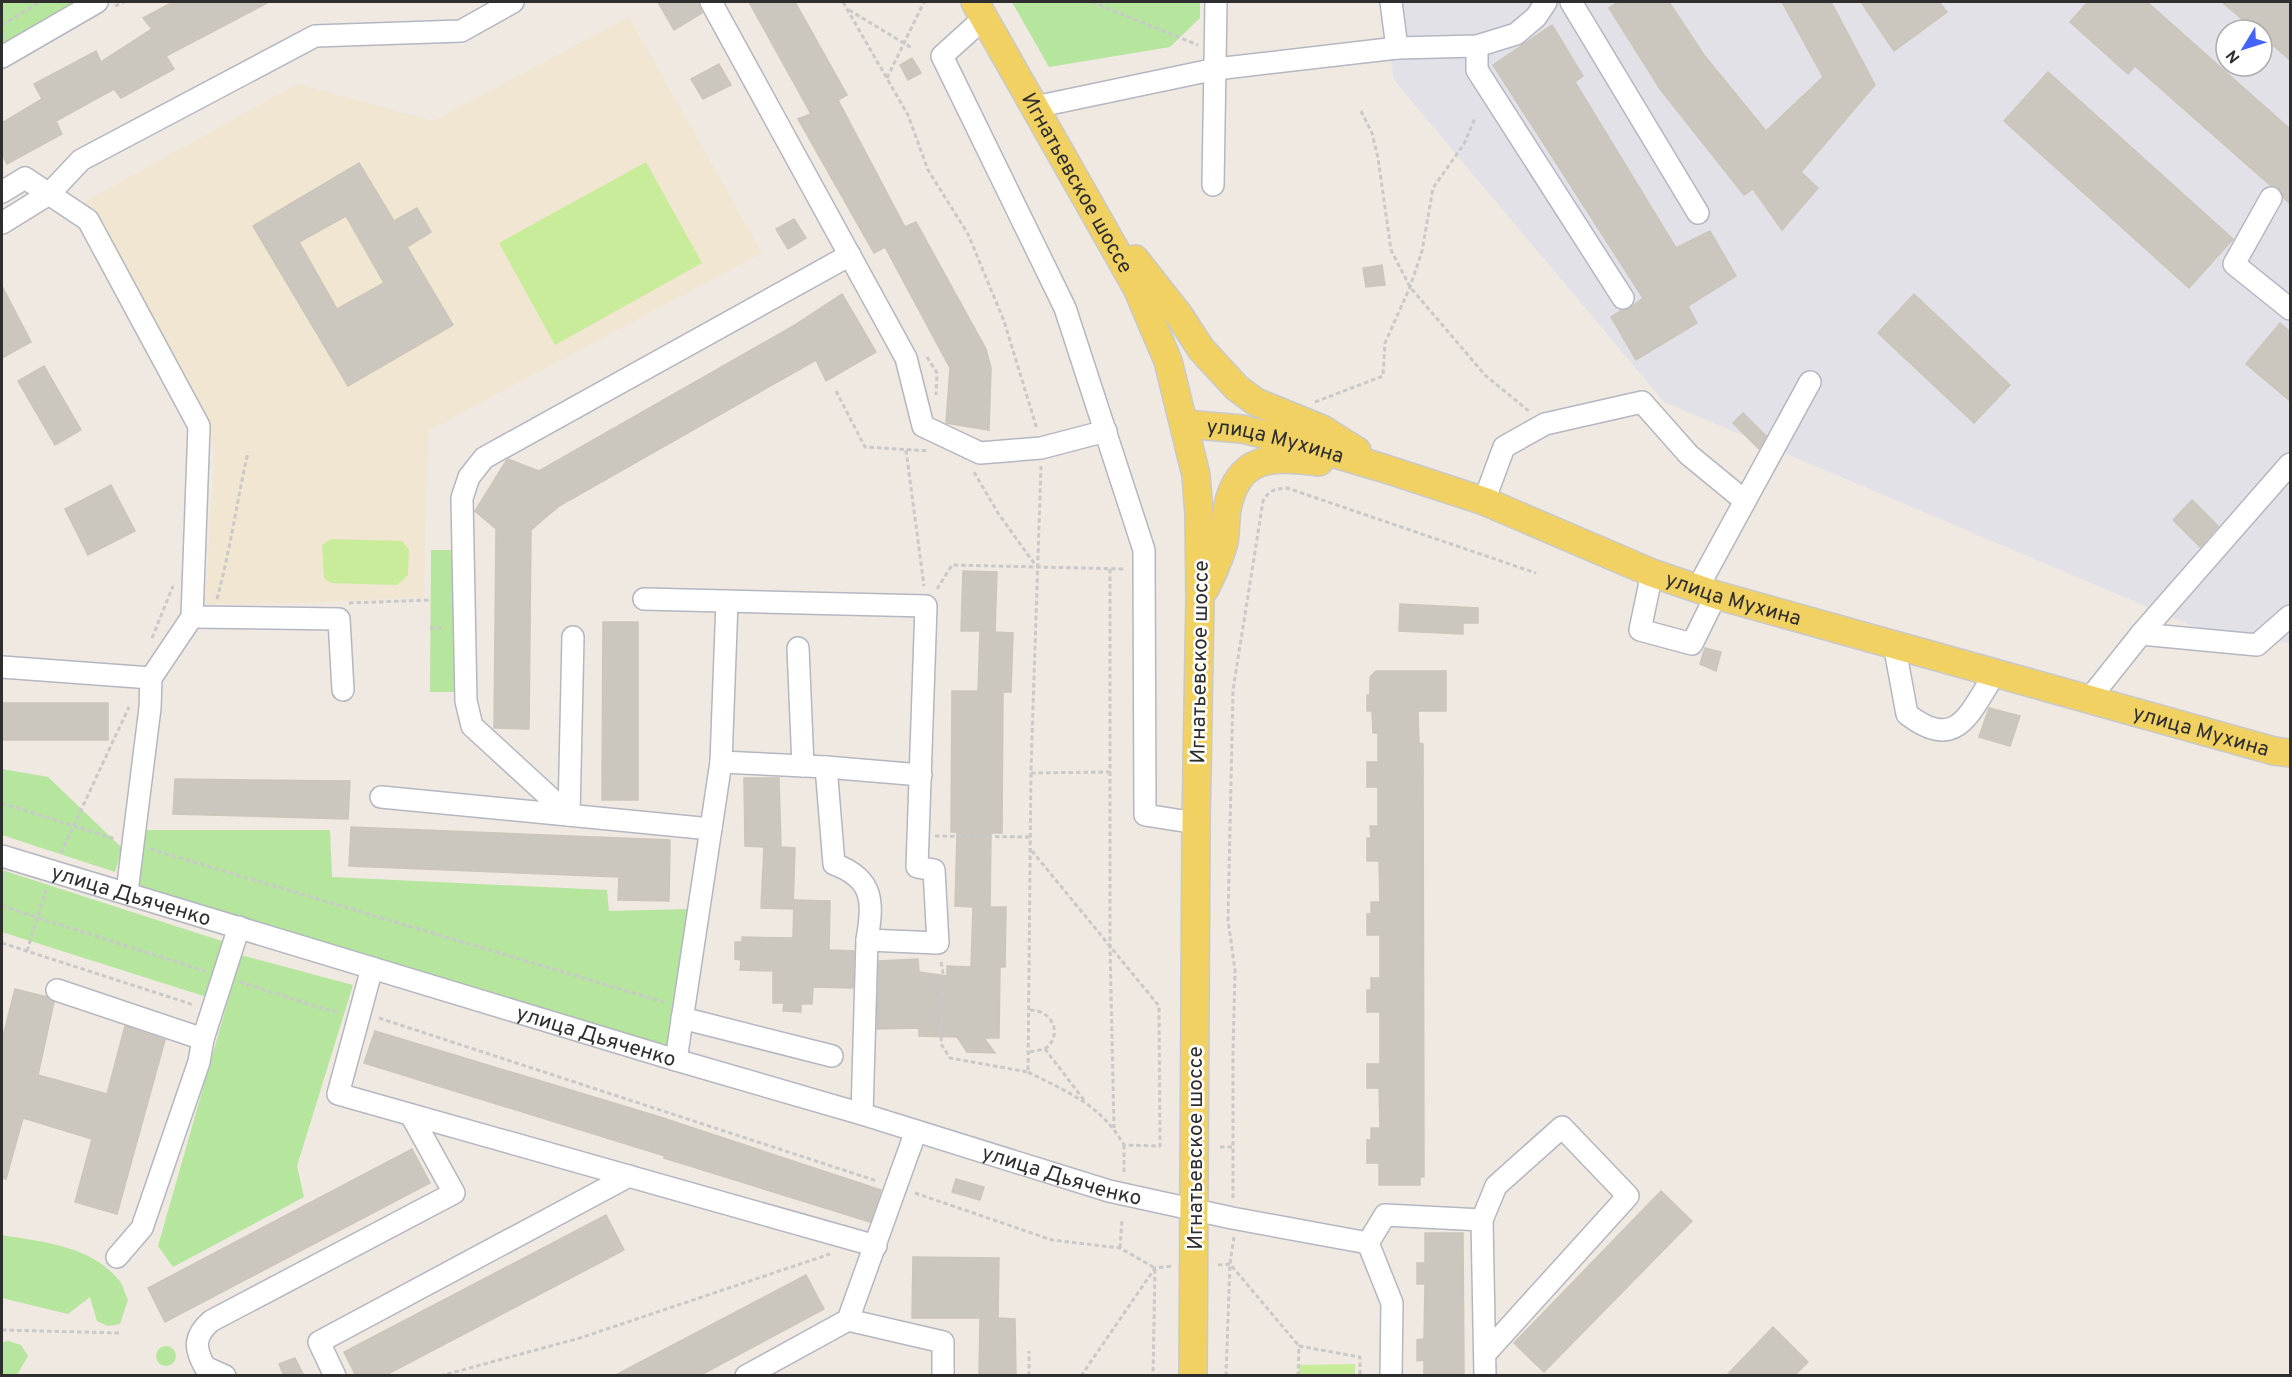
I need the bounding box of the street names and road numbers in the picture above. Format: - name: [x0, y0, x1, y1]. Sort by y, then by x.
- street label: Игнатьевское шоссе: [1014, 89, 1138, 279]
- street label: улица Мухина: [1205, 414, 1347, 471]
- street label: Игнатьевское шоссе: [1185, 560, 1216, 764]
- street label: улица Мухина: [1661, 567, 1804, 633]
- street label: улица Мухина: [2129, 700, 2272, 764]
- street label: улица Дьяченко: [48, 860, 214, 933]
- street label: улица Дьяченко: [513, 1000, 679, 1074]
- street label: Игнатьевское шоссе: [1183, 1046, 1210, 1250]
- street label: улица Дьяченко: [978, 1140, 1144, 1213]

